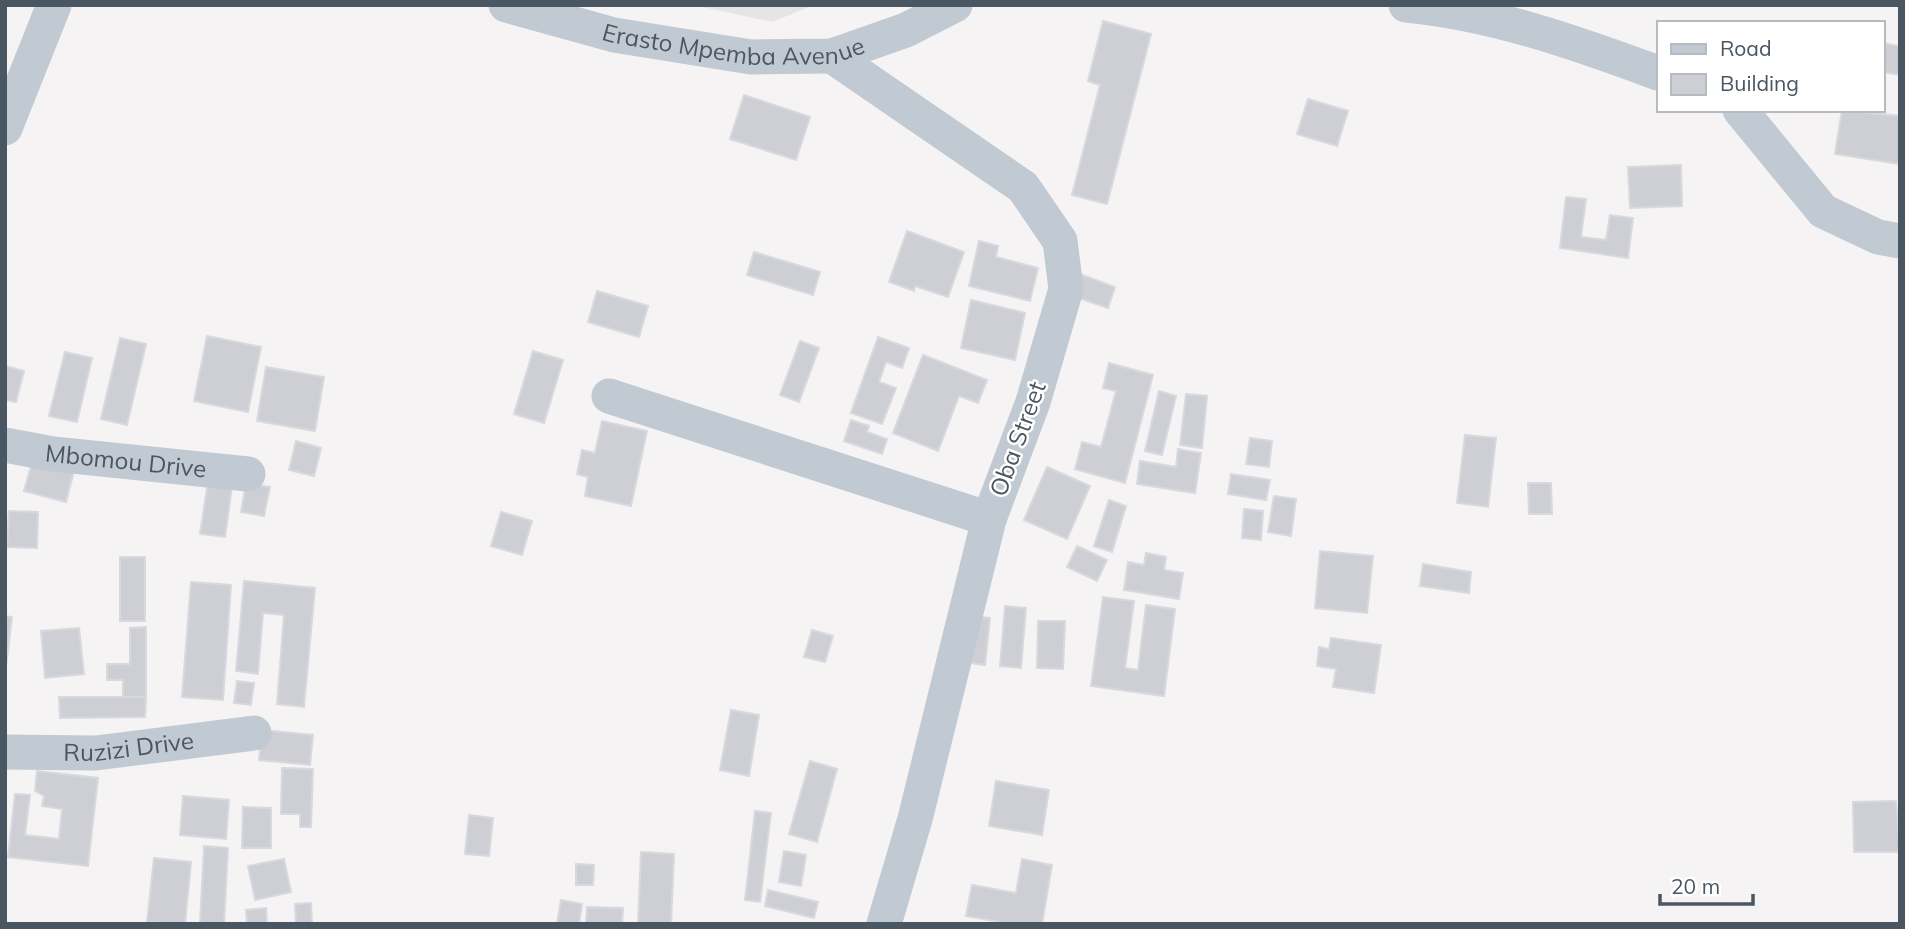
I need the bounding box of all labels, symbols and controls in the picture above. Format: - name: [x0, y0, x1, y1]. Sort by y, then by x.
- street label: Erasto Mpemba Avenue: [599, 16, 868, 71]
- legend: [1657, 21, 1884, 112]
- text: Road: [1720, 35, 1771, 61]
- text: Building: [1720, 70, 1799, 96]
- street label: Oba Street: [982, 377, 1052, 500]
- street label: Mbomou Drive: [44, 437, 208, 484]
- street label: Ruzizi Drive: [63, 725, 196, 767]
- scale bar: [1660, 862, 1753, 906]
- text: 20 m: [1671, 873, 1720, 899]

